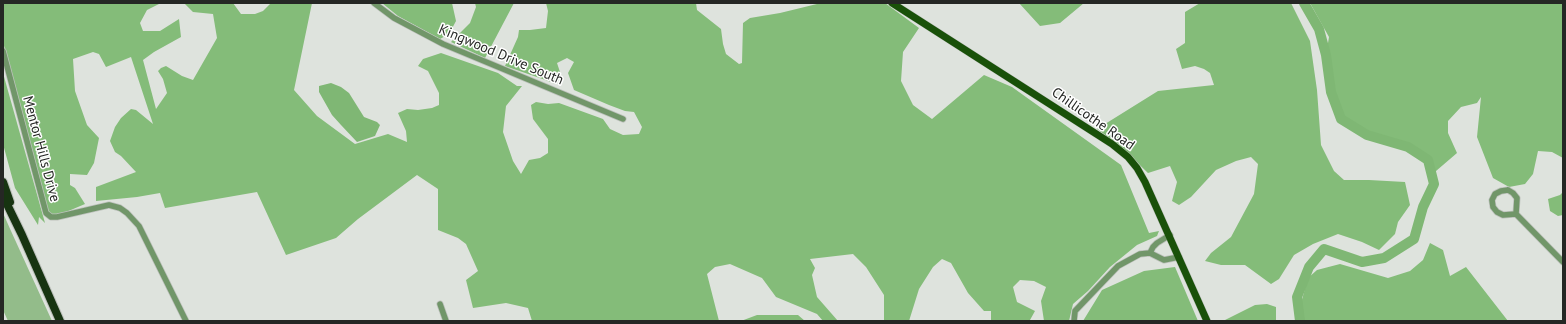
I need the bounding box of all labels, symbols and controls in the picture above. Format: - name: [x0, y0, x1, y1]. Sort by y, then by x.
- street label: Kingwood Drive South: [436, 21, 566, 89]
- street label: Chillicothe Road: [1048, 84, 1138, 154]
- street label: Mentor Hills Drive: [19, 94, 63, 204]

